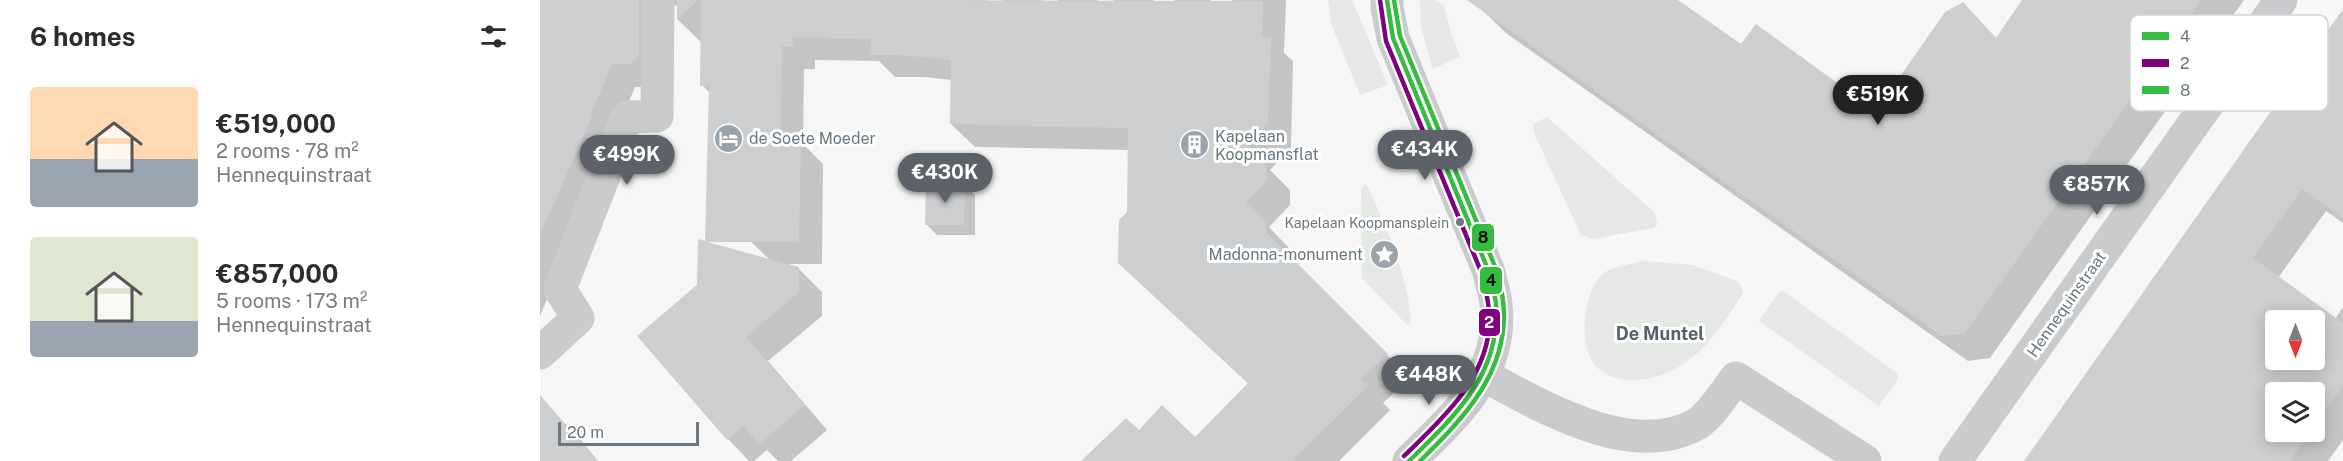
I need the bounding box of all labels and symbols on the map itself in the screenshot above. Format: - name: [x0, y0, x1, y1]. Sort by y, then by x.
- legend: [2130, 15, 2328, 111]
- text: 4: [2180, 27, 2190, 46]
- text: 2: [2180, 54, 2190, 73]
- pin: €519K: [1836, 75, 1920, 126]
- text: 8: [2180, 81, 2190, 100]
- hotel icon: de Soete Moeder: [712, 122, 744, 154]
- place label: Kapelaan Koopmansflat: [1215, 127, 1319, 164]
- place label: de Soete Moeder: [749, 129, 876, 148]
- building icon: Kapelaan Koopmansflat: [1178, 129, 1210, 161]
- pin: €434K: [1383, 130, 1467, 181]
- pin: €499K: [585, 135, 669, 186]
- pin: €430K: [903, 153, 987, 204]
- pin: €857K: [2055, 165, 2139, 216]
- place label: Kapelaan Koopmansplein: [1284, 215, 1449, 231]
- marker: Kapelaan Koopmansplein: [1454, 216, 1466, 228]
- line badge: 8: [1471, 223, 1495, 252]
- text: 8: [1478, 228, 1489, 247]
- place icon: Madonna-monument: [1368, 238, 1400, 270]
- place label: Madonna-monument: [1209, 245, 1363, 264]
- street label: Hennequinstraat: [2023, 248, 2110, 361]
- line badge: 4: [1479, 266, 1503, 295]
- text: 4: [1486, 271, 1497, 290]
- line badge: 2: [1478, 308, 1501, 337]
- north arrow: [2265, 310, 2325, 370]
- text: 2: [1484, 313, 1494, 332]
- district label: De Muntel: [1616, 323, 1704, 344]
- pin: €448K: [1387, 355, 1471, 406]
- scale bar: [558, 419, 699, 446]

